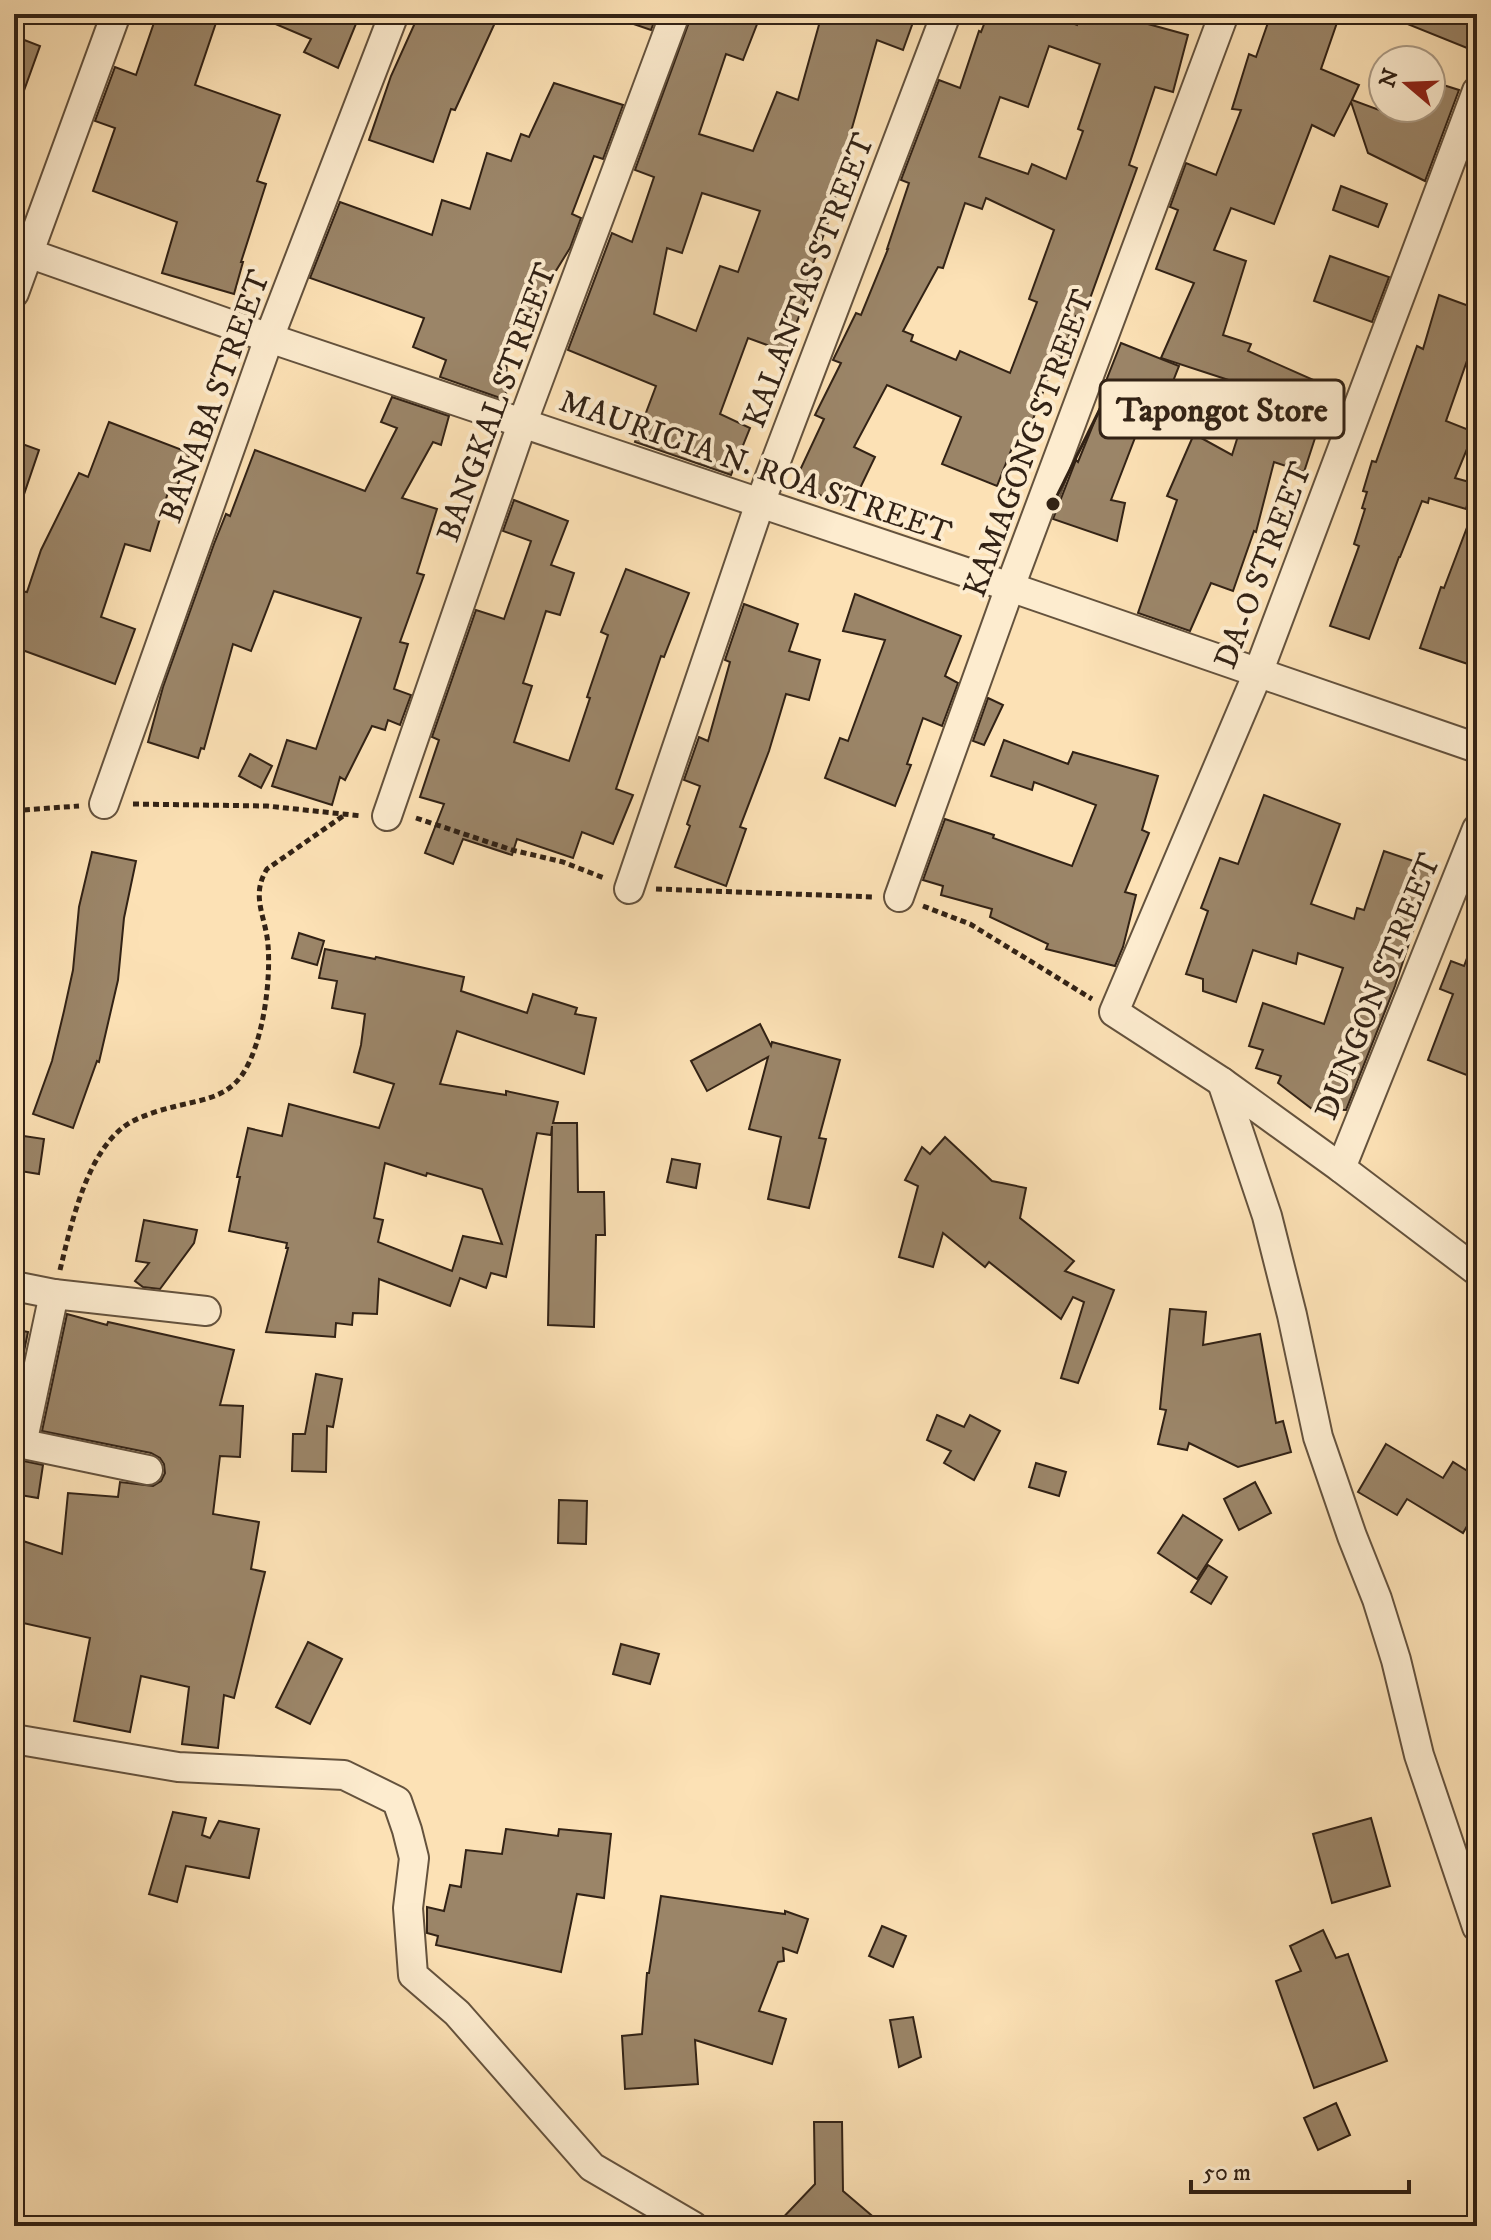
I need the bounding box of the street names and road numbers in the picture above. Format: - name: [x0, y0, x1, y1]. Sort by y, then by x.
- street label: KALANTAS STREET: [735, 128, 885, 434]
- street label: BANGKAL STREET: [429, 258, 567, 547]
- street label: BANABA STREET: [152, 265, 280, 528]
- street label: KAMAGONG STREET: [956, 285, 1104, 603]
- street label: MAURICIA N. ROA STREET: [554, 382, 957, 554]
- street label: DA-O STREET: [1206, 457, 1322, 675]
- street label: DUNGON STREET: [1307, 848, 1451, 1126]

